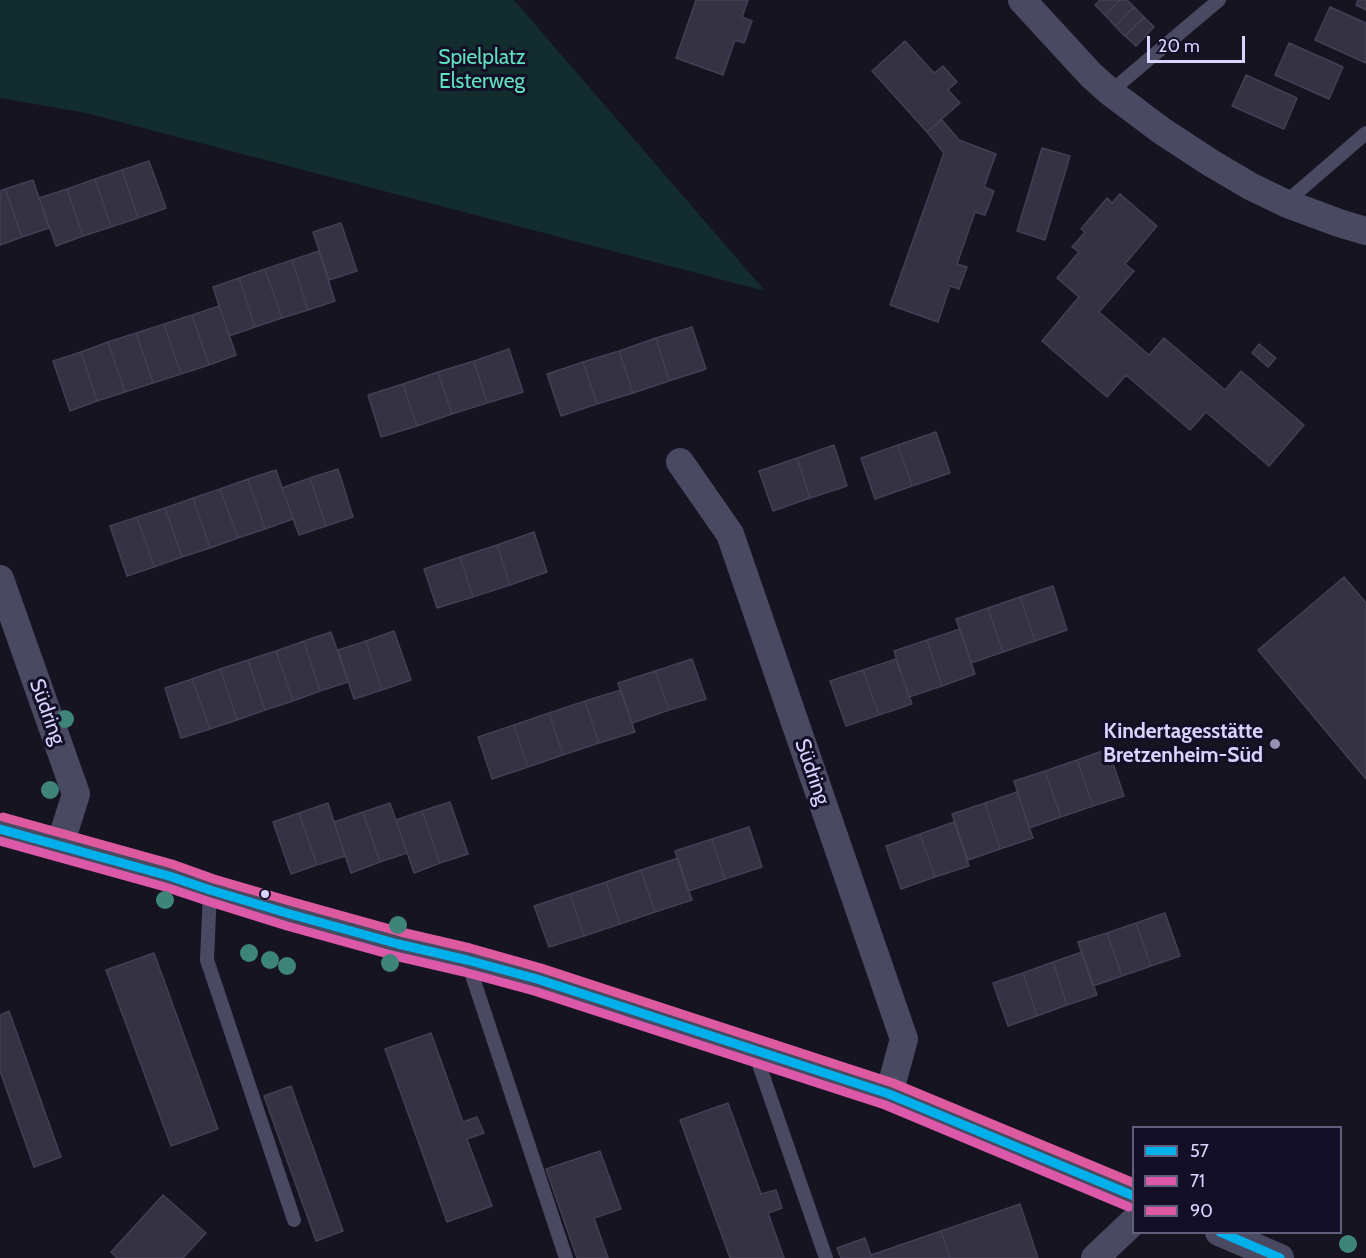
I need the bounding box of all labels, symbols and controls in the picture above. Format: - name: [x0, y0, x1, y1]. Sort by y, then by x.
- scale bar: [1150, 24, 1248, 62]
- text: 20 m: [1158, 35, 1200, 57]
- park label: Spielplatz Elsterweg: [438, 45, 526, 95]
- street label: Südring: [24, 676, 70, 748]
- place label: Kindertagesstätte Bretzenheim-Süd: [1103, 719, 1263, 769]
- street label: Südring: [789, 736, 835, 808]
- marker: Kindertagesstätte Bretzenheim-Süd: [1268, 737, 1282, 751]
- unlabelled marker: [259, 888, 271, 900]
- legend: [1132, 1126, 1342, 1234]
- text: 57: [1190, 1140, 1209, 1162]
- text: 71: [1190, 1170, 1205, 1192]
- text: 90: [1190, 1200, 1213, 1222]

